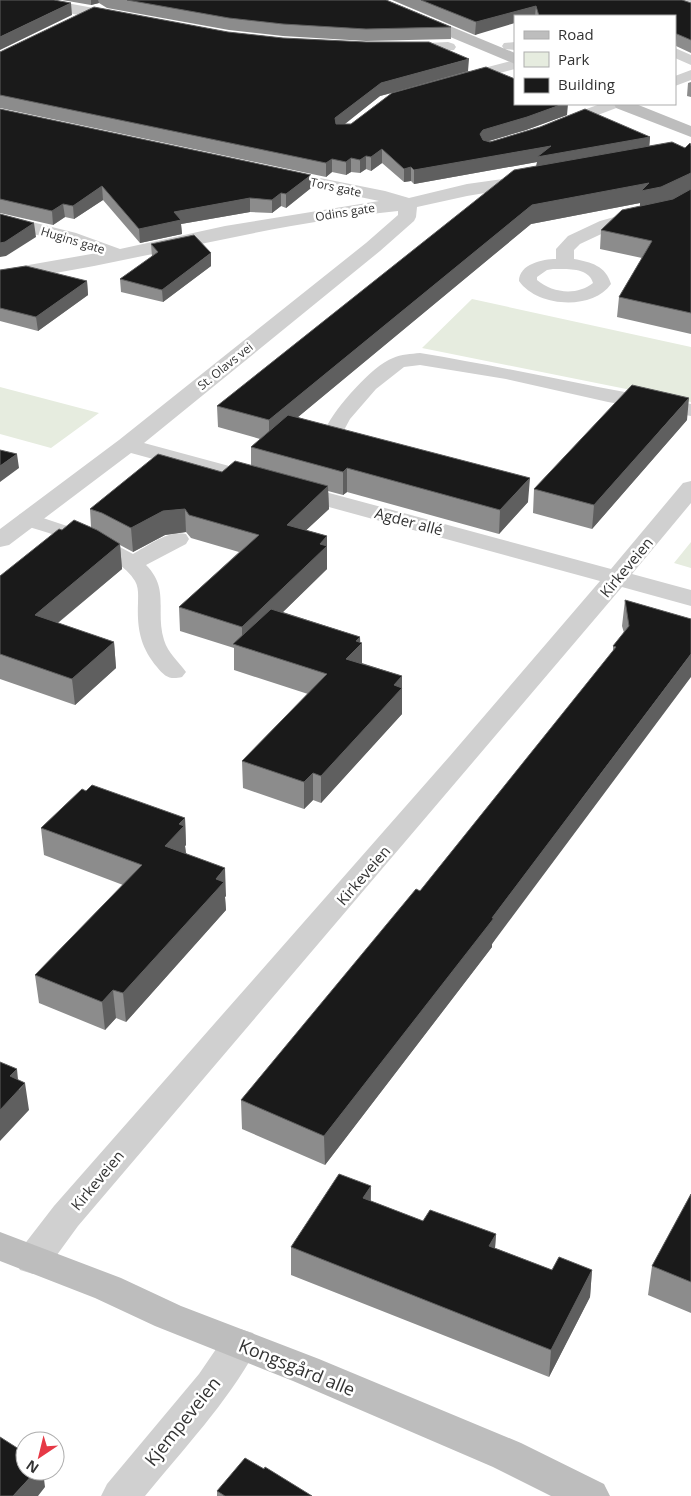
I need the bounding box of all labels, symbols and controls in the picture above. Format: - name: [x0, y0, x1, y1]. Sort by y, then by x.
- legend: [514, 15, 676, 105]
- text: Road: [558, 24, 594, 44]
- text: Park: [558, 49, 589, 69]
- text: Building: [558, 74, 615, 94]
- street label: Tors gate: [309, 173, 363, 201]
- street label: Odins gate: [314, 199, 376, 225]
- street label: Hugins gate: [39, 222, 107, 258]
- street label: St. Olavs vei: [194, 338, 256, 394]
- street label: Agder allé: [373, 502, 445, 540]
- street label: Kirkeveien: [595, 533, 657, 601]
- street label: Kirkeveien: [332, 841, 394, 909]
- street label: Kirkeveien: [66, 1146, 128, 1214]
- street label: Kongsgård alle: [235, 1333, 359, 1401]
- street label: Kjempeveien: [139, 1371, 225, 1471]
- north arrow: [15, 1431, 65, 1481]
- text: N: [22, 1456, 42, 1478]

